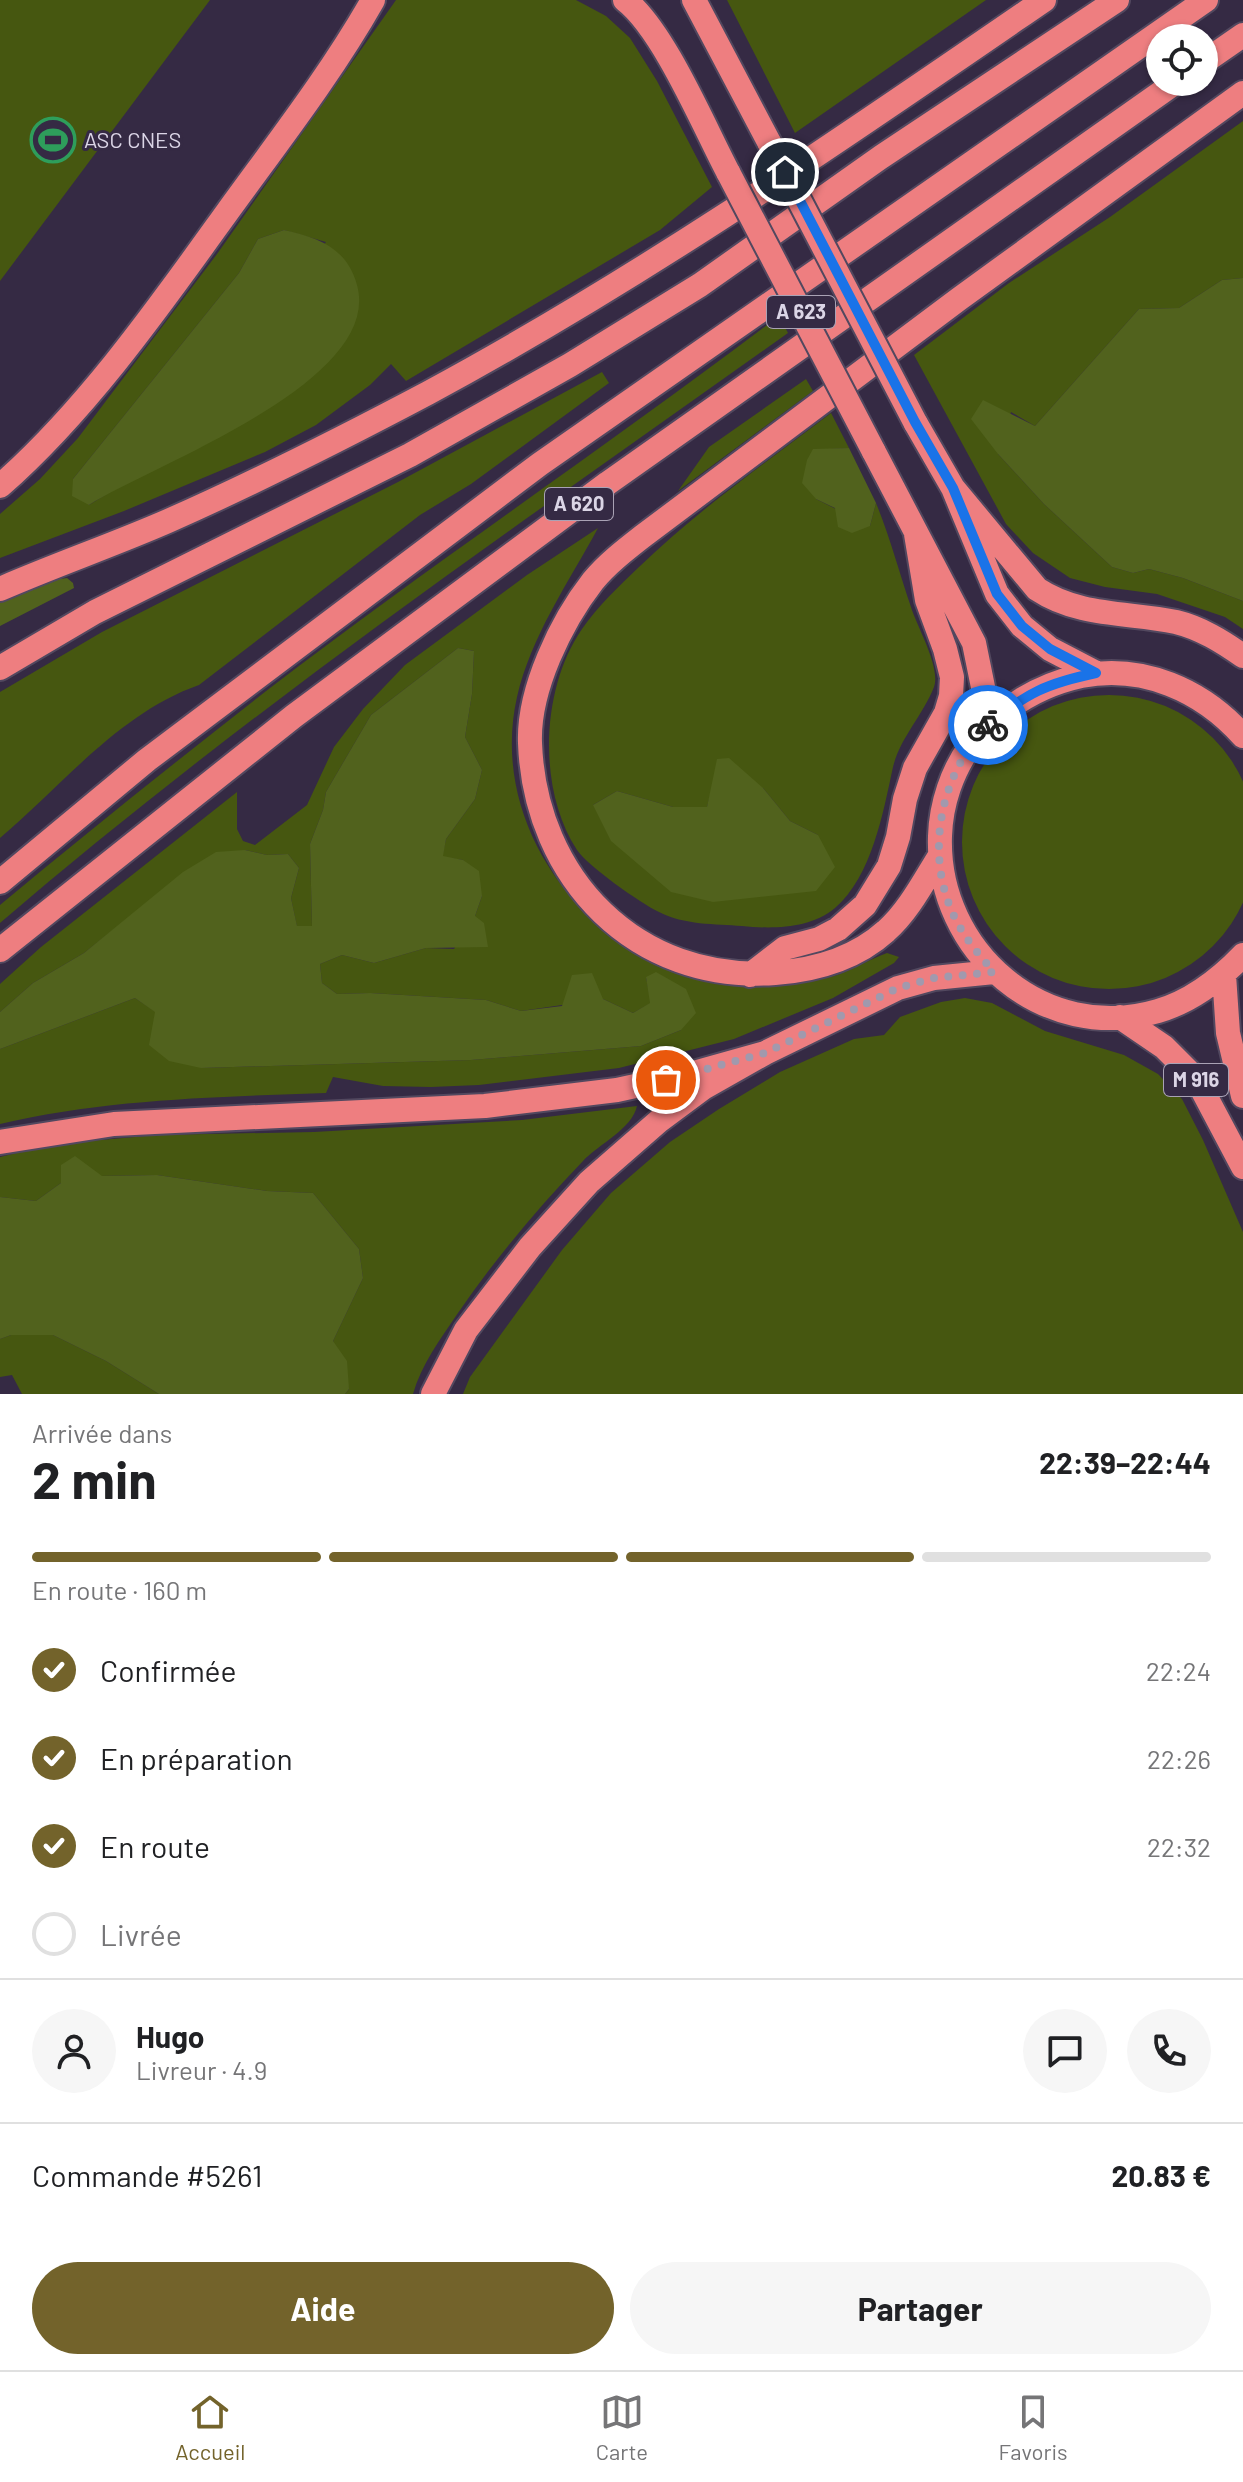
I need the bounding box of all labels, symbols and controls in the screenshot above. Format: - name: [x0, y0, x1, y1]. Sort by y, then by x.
- map controls: [1146, 24, 1218, 96]
- button: locate: [1146, 24, 1218, 96]
- sports icon: ASC CNES: [29, 116, 77, 164]
- place label: ASC CNES: [84, 126, 181, 152]
- pin: [751, 138, 819, 206]
- icon: home: [763, 150, 807, 194]
- road number: A 623: [767, 296, 835, 328]
- road number: A 620: [545, 488, 613, 520]
- courier: [948, 685, 1028, 765]
- icon: bike: [966, 703, 1010, 747]
- pin: [632, 1046, 700, 1114]
- icon: bag: [644, 1058, 688, 1102]
- road number: M 916: [1164, 1064, 1228, 1096]
- text: Arrivée dans: [32, 1417, 172, 1448]
- text: 22:39–22:44: [1039, 1444, 1211, 1480]
- text: 2 min: [32, 1447, 157, 1509]
- text: En route · 160 m: [32, 1574, 207, 1605]
- icon: check: [32, 1648, 76, 1692]
- text: Confirmée: [100, 1652, 237, 1688]
- text: 22:24: [1146, 1655, 1211, 1686]
- icon: check: [32, 1736, 76, 1780]
- text: En préparation: [100, 1740, 293, 1776]
- text: 22:26: [1147, 1743, 1211, 1774]
- icon: check: [32, 1824, 76, 1868]
- text: En route: [100, 1828, 210, 1864]
- text: 22:32: [1147, 1831, 1211, 1862]
- text: Livrée: [100, 1916, 182, 1952]
- button: person: [32, 2009, 116, 2093]
- button: chat: [1023, 2009, 1107, 2093]
- button: phone: [1127, 2009, 1211, 2093]
- text: Hugo: [136, 2018, 205, 2054]
- text: Livreur · 4.9: [136, 2054, 267, 2085]
- text: Commande #5261: [32, 2157, 263, 2193]
- text: 20.83 €: [1112, 2157, 1211, 2193]
- button: Aide: [32, 2262, 614, 2354]
- button: Partager: [630, 2262, 1211, 2354]
- tab: Accueil: [175, 2390, 245, 2464]
- tab: Carte: [596, 2390, 648, 2464]
- tab: Favoris: [999, 2390, 1068, 2464]

